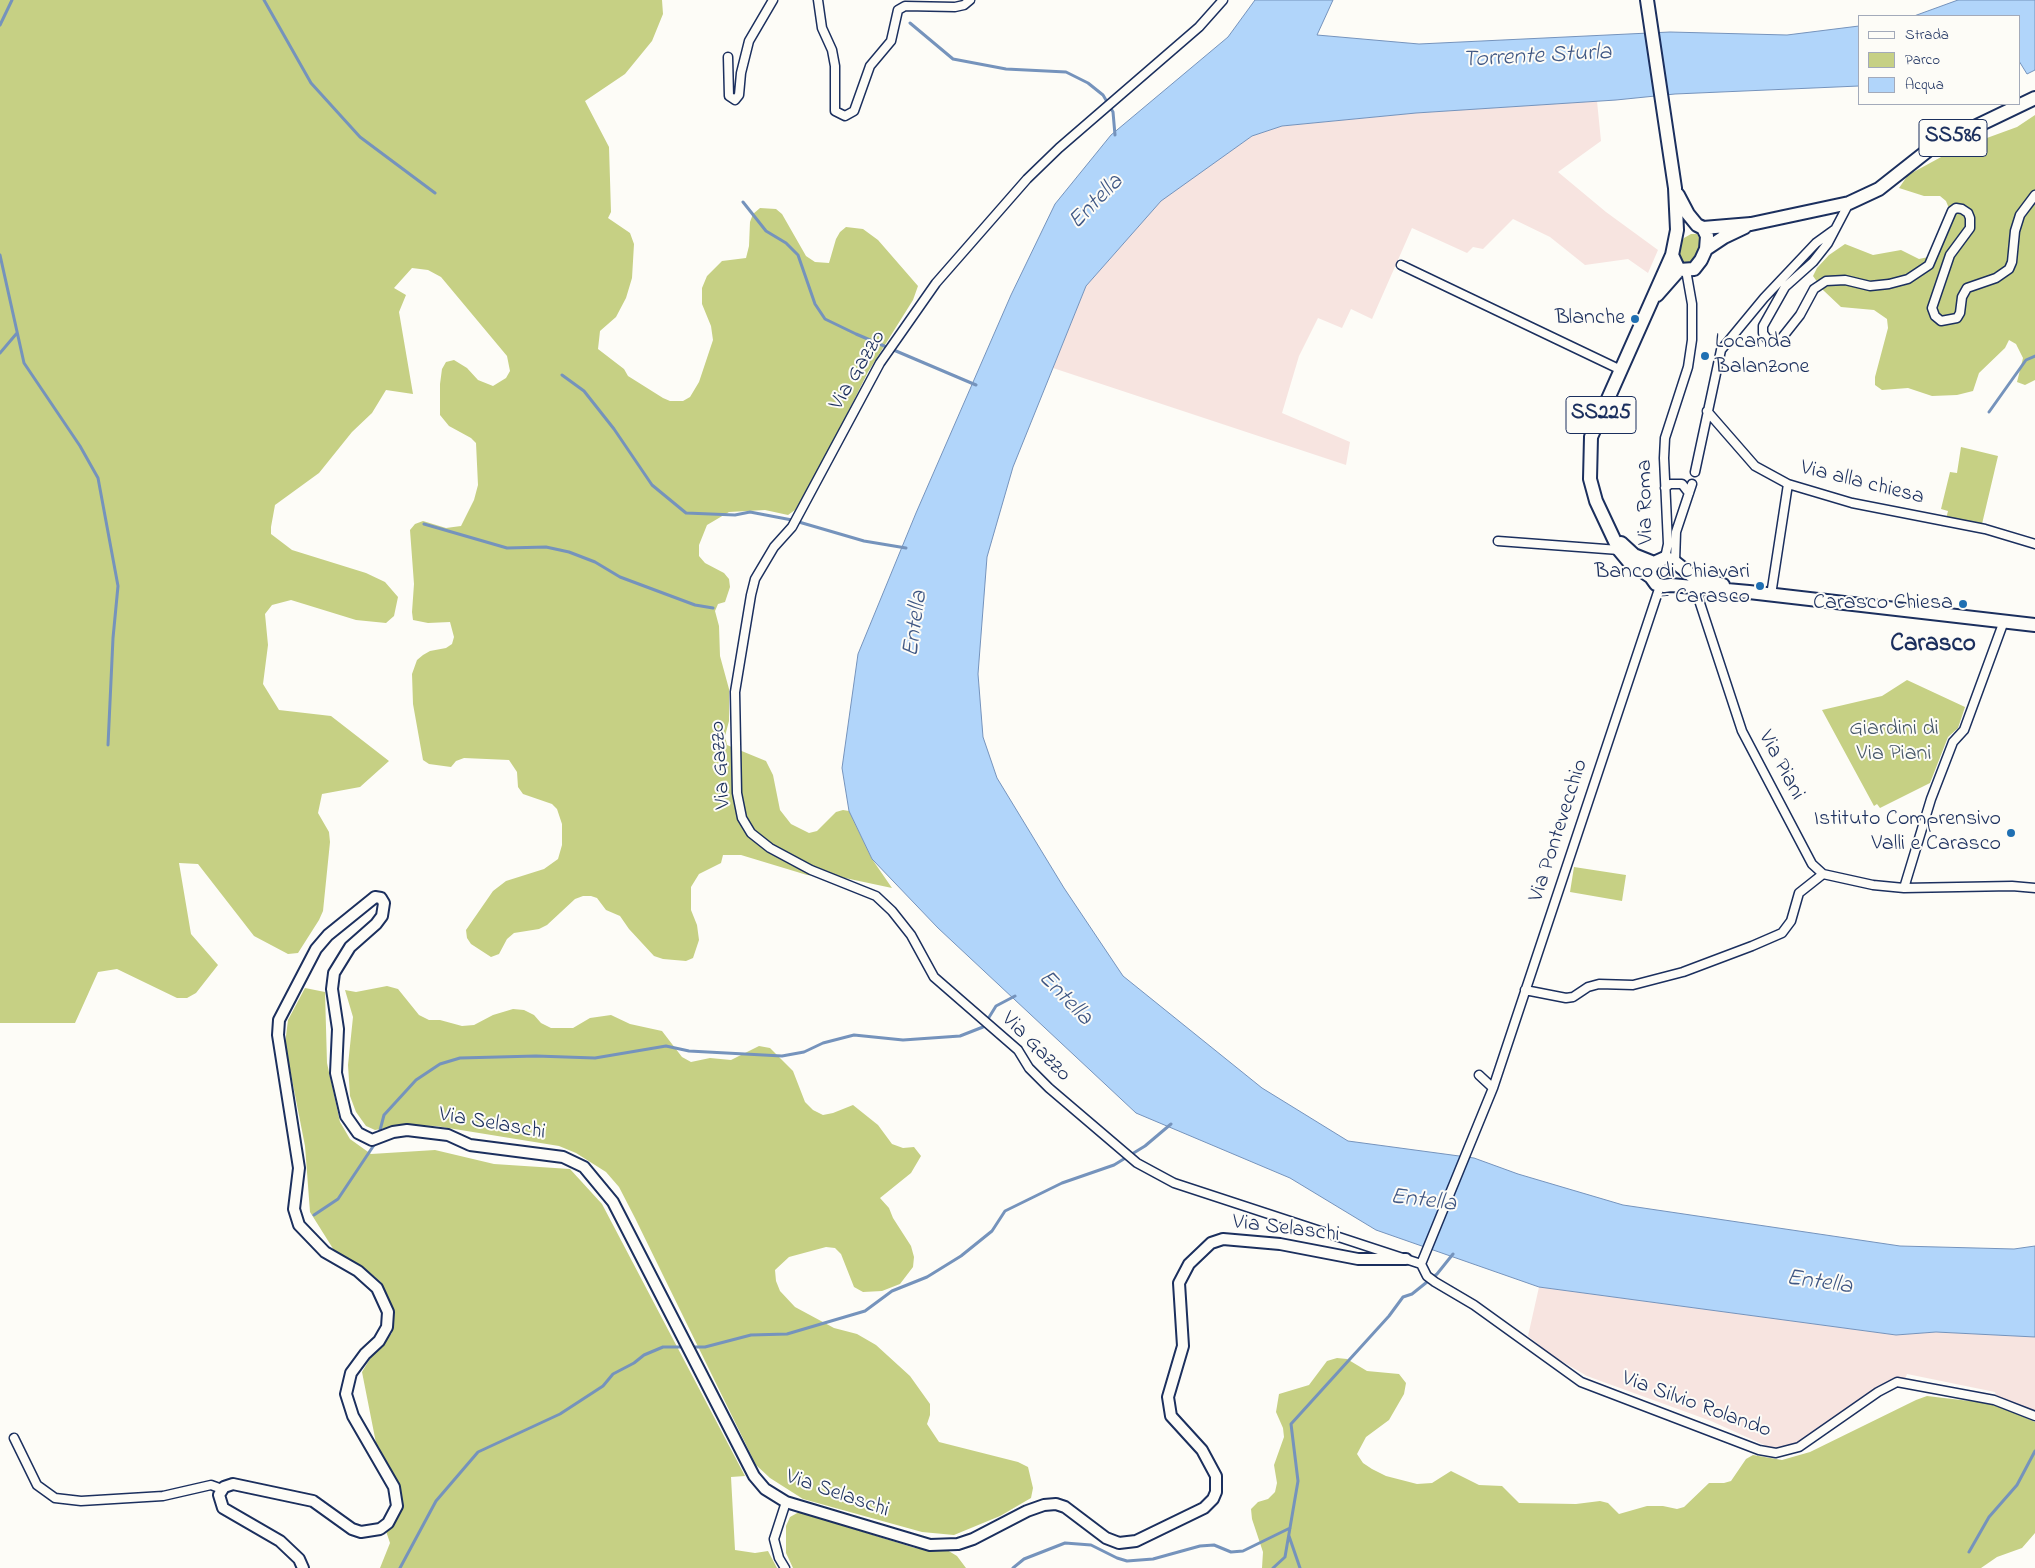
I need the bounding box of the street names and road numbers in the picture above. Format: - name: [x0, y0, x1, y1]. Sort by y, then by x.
- road number: SS586: [1919, 120, 1987, 156]
- street label: Via Gazzo: [825, 326, 893, 416]
- road number: SS225: [1566, 396, 1636, 434]
- street label: Via alla chiesa: [1797, 456, 1927, 512]
- street label: Via Roma: [1633, 459, 1661, 545]
- street label: Via Gazzo: [706, 720, 738, 810]
- street label: Via Piani: [1751, 727, 1809, 805]
- street label: Via Pontevecchio: [1525, 756, 1595, 906]
- street label: Via Gazzo: [994, 1007, 1076, 1089]
- street label: Via Selaschi: [437, 1103, 547, 1147]
- street label: Via Selaschi: [1231, 1210, 1341, 1250]
- street label: Via Silvio Rolando: [1618, 1367, 1774, 1445]
- street label: Via Selaschi: [782, 1465, 892, 1525]

